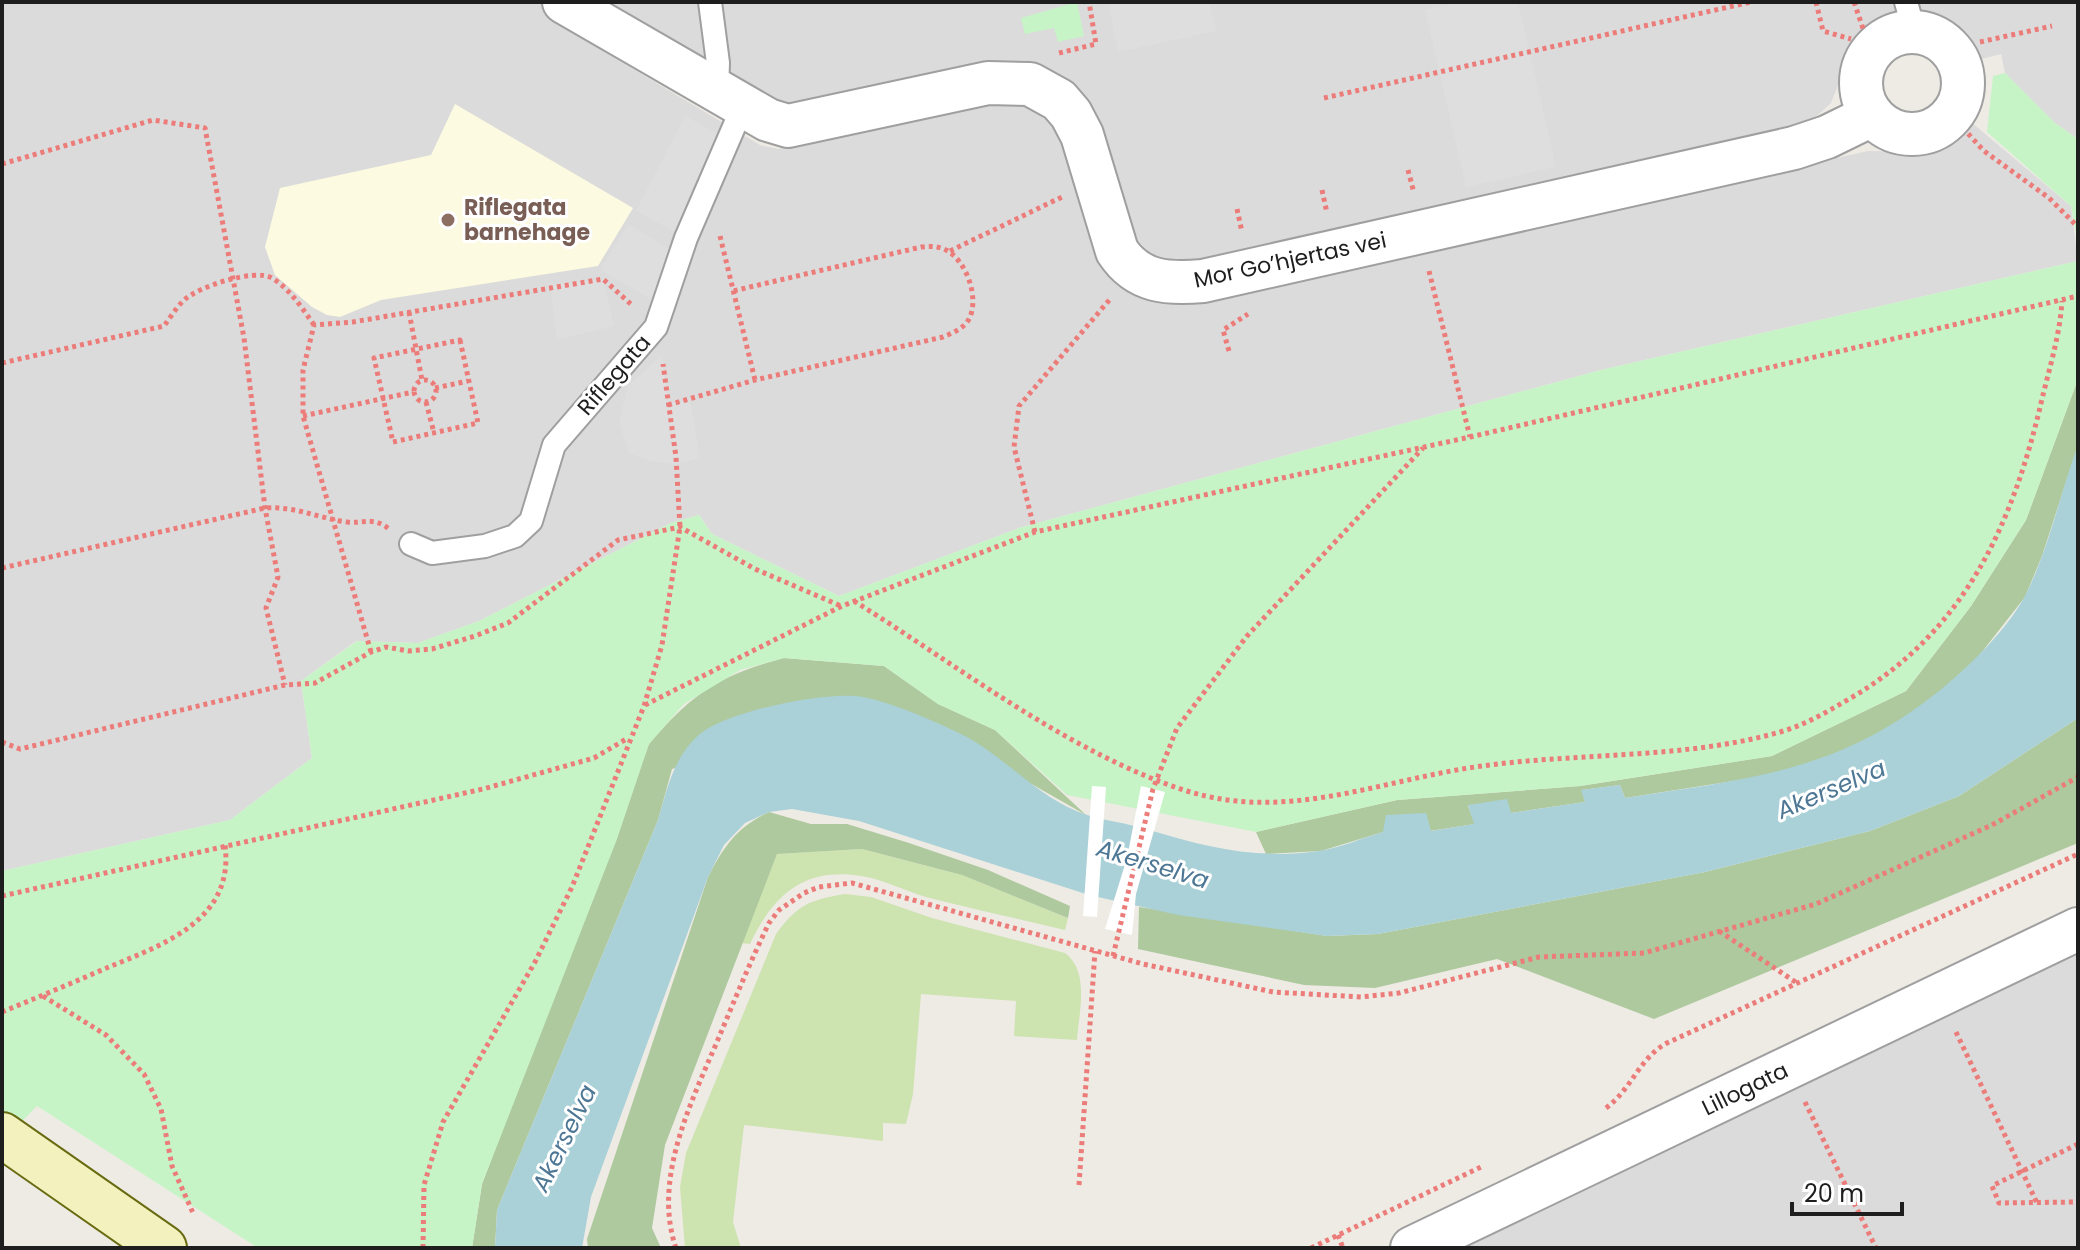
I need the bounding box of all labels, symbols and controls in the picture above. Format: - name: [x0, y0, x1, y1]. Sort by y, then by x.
- place label: Riflegata barnehage: [464, 192, 590, 248]
- marker: Riflegata barnehage: [439, 211, 457, 229]
- street label: Mor Go’hjertas vei: [1191, 224, 1389, 296]
- street label: Riflegata: [570, 328, 658, 422]
- water label: Akerselva: [1771, 751, 1891, 827]
- water label: Akerselva: [1092, 831, 1213, 897]
- street label: Lillogata: [1697, 1055, 1793, 1123]
- water label: Akerselva: [523, 1079, 604, 1198]
- scale bar: [1792, 1166, 1902, 1216]
- text: 20 m: [1804, 1177, 1864, 1210]

